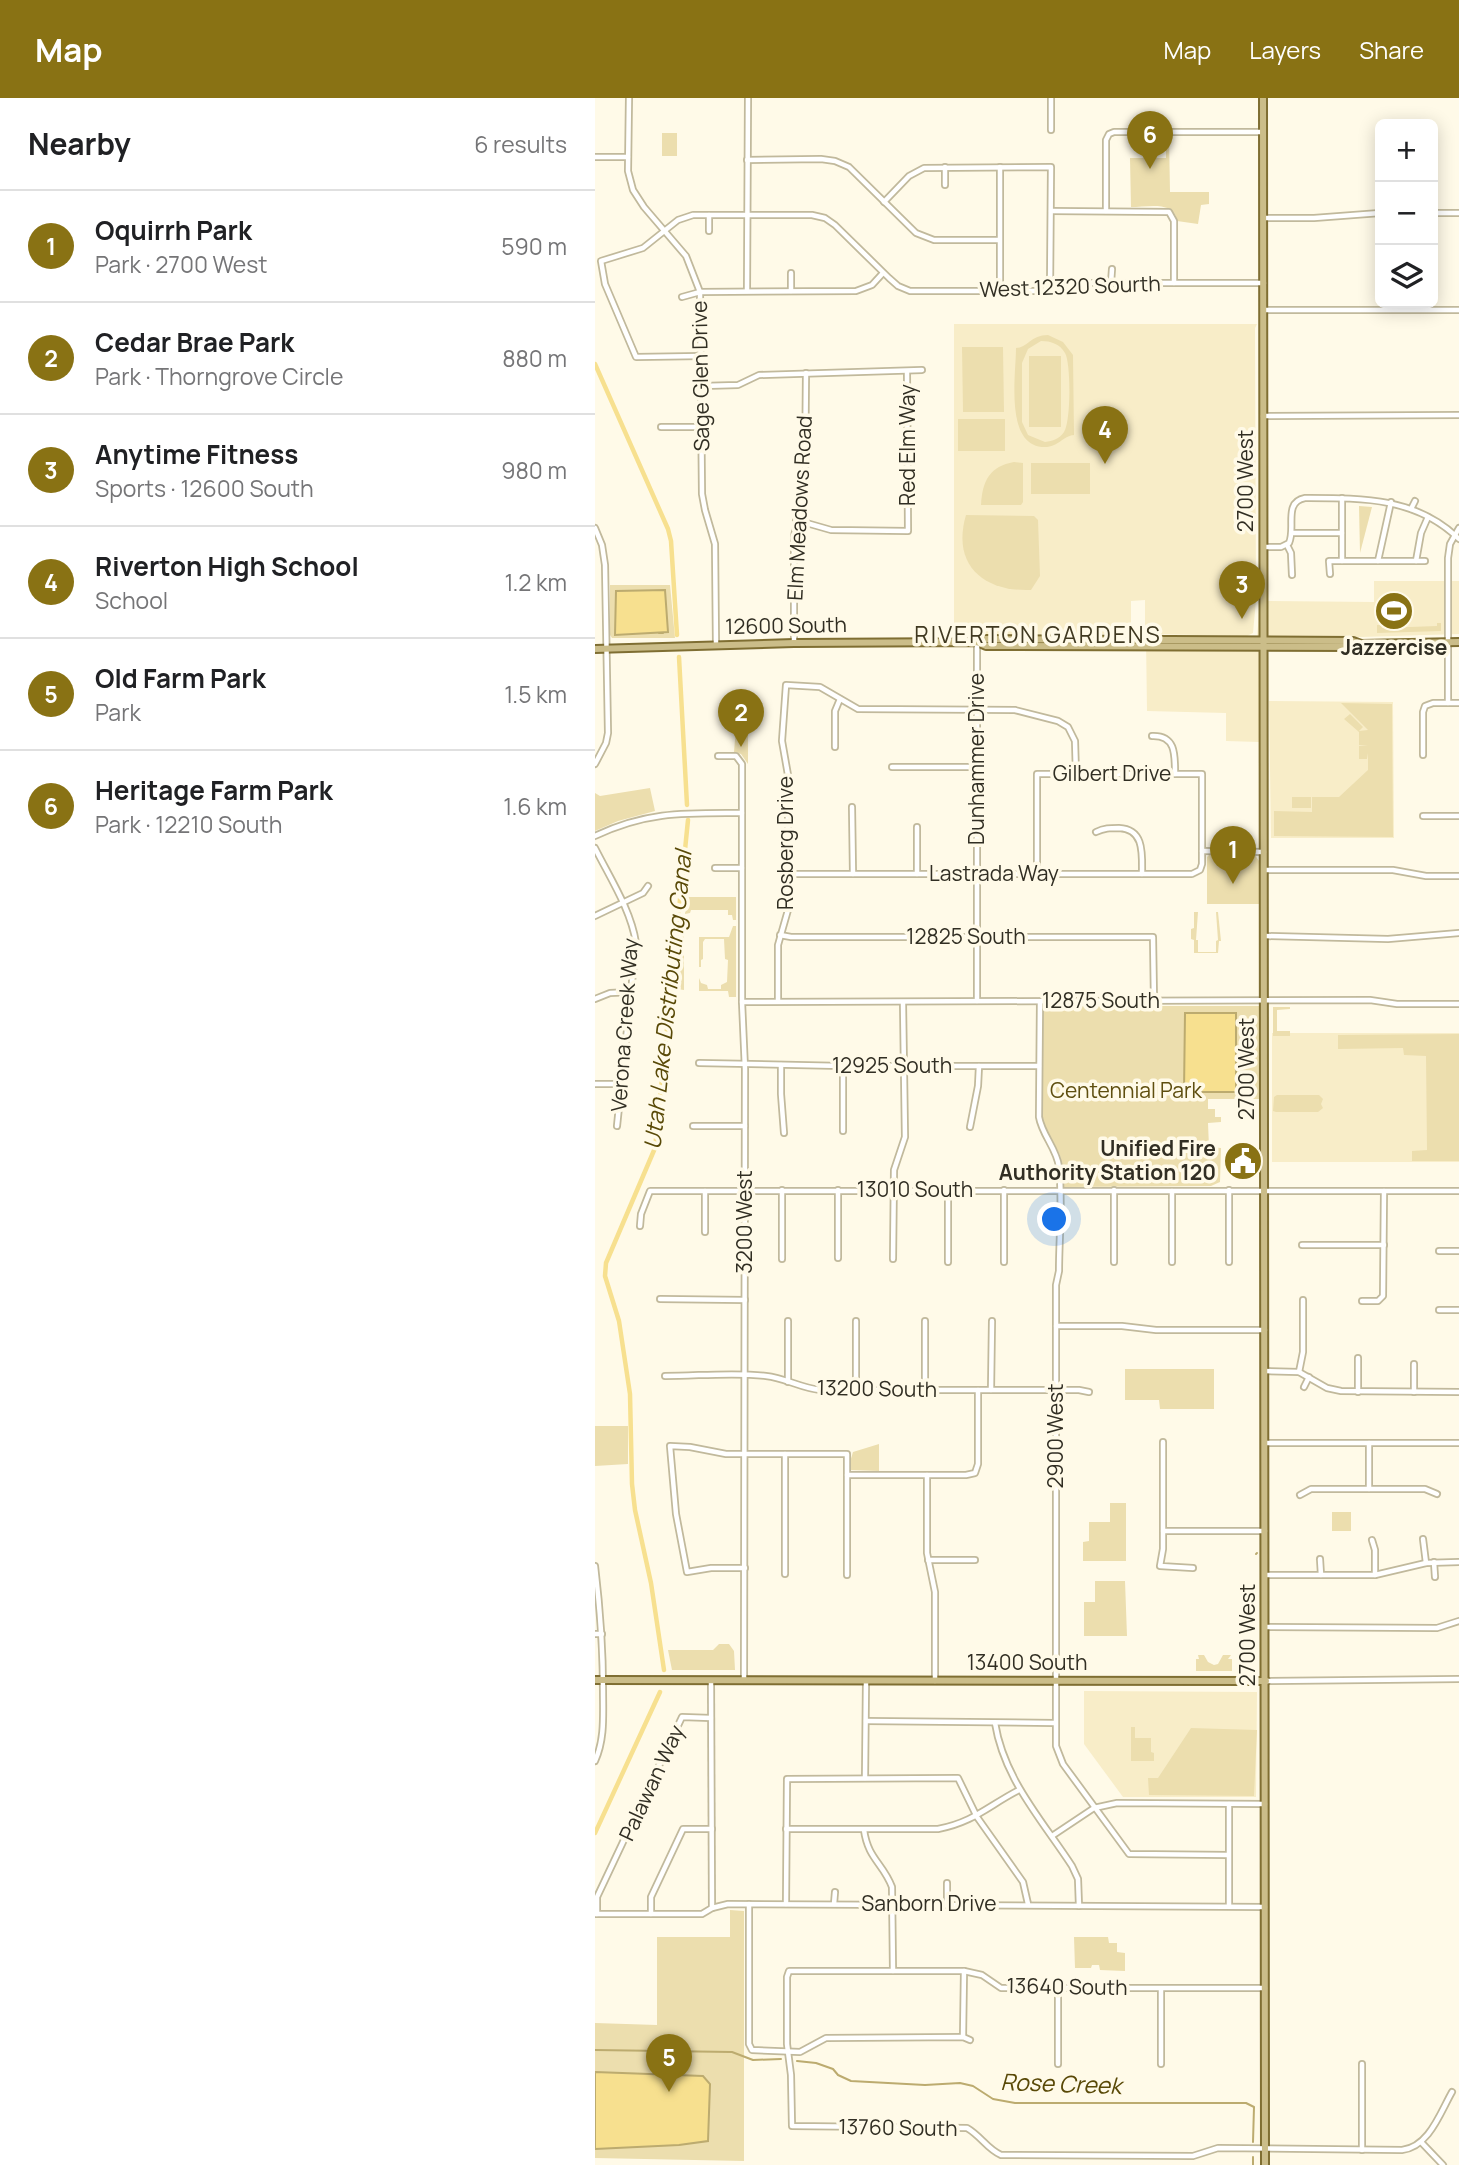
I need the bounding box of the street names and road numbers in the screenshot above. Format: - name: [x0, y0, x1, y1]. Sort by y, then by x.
- street label: West 12320 Sourth: [979, 269, 1161, 303]
- street label: Sage Glen Drive: [685, 300, 715, 452]
- street label: Red Elm Way: [893, 384, 921, 506]
- street label: Elm Meadows Road: [780, 415, 818, 601]
- street label: 2700 West: [1231, 430, 1259, 532]
- street label: 12600 South: [725, 610, 847, 640]
- street label: Dunhammer Drive: [962, 673, 990, 845]
- street label: Gilbert Drive: [1053, 759, 1171, 787]
- street label: Rosberg Drive: [771, 776, 799, 910]
- street label: Lastrada Way: [929, 859, 1059, 887]
- street label: 12825 South: [906, 922, 1026, 950]
- street label: Verona Creek Way: [604, 937, 644, 1113]
- street label: 12875 South: [1042, 986, 1160, 1014]
- street label: 2700 West: [1232, 1018, 1260, 1120]
- street label: 12925 South: [832, 1051, 952, 1079]
- street label: 3200 West: [730, 1170, 758, 1274]
- street label: 13010 South: [857, 1175, 973, 1203]
- street label: 13200 South: [817, 1373, 937, 1403]
- street label: 2900 West: [1041, 1384, 1069, 1488]
- street label: 2700 West: [1233, 1584, 1261, 1686]
- street label: 13400 South: [967, 1648, 1087, 1676]
- street label: Palawan Way: [612, 1720, 690, 1845]
- street label: Sanborn Drive: [861, 1889, 997, 1917]
- street label: 13640 South: [1006, 1971, 1128, 2001]
- street label: 13760 South: [838, 2112, 958, 2142]

